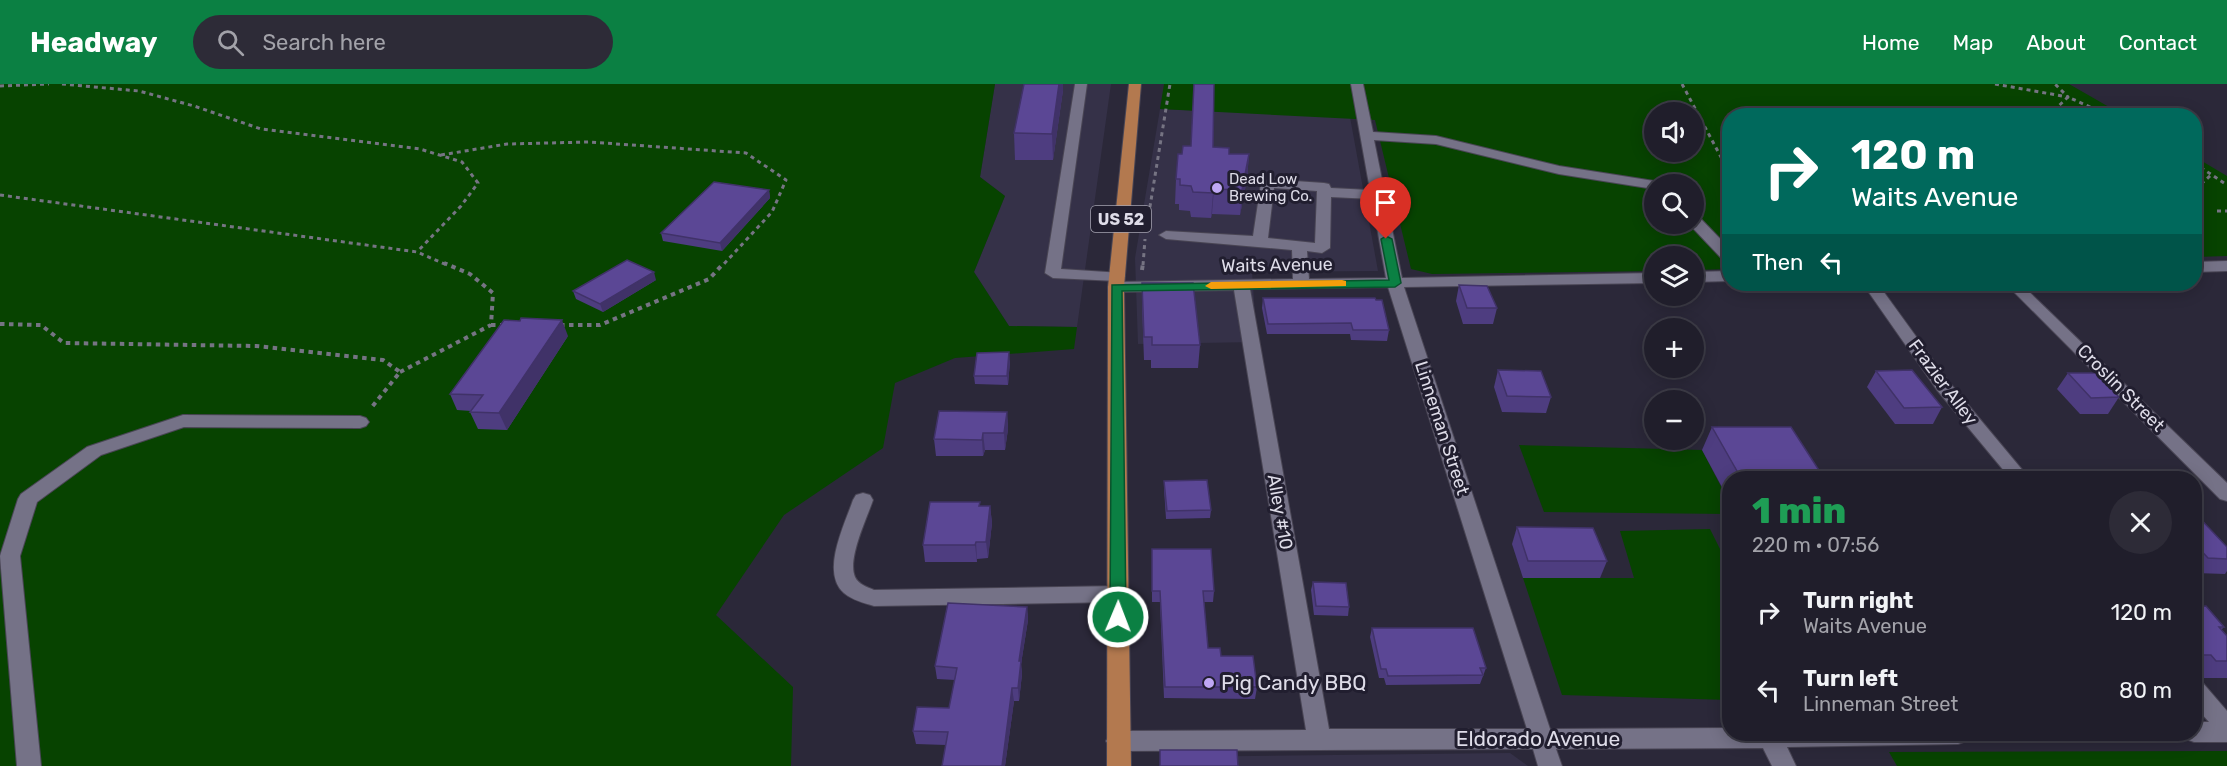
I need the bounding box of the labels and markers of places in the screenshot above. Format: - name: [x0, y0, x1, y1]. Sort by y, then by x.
- place label: Dead Low Brewing Co.: [1229, 170, 1312, 205]
- pin: [1360, 177, 1411, 239]
- marker: Dead Low Brewing Co.: [1210, 181, 1224, 195]
- place label: Pig Candy BBQ: [1221, 670, 1367, 695]
- marker: Pig Candy BBQ: [1202, 676, 1216, 690]

